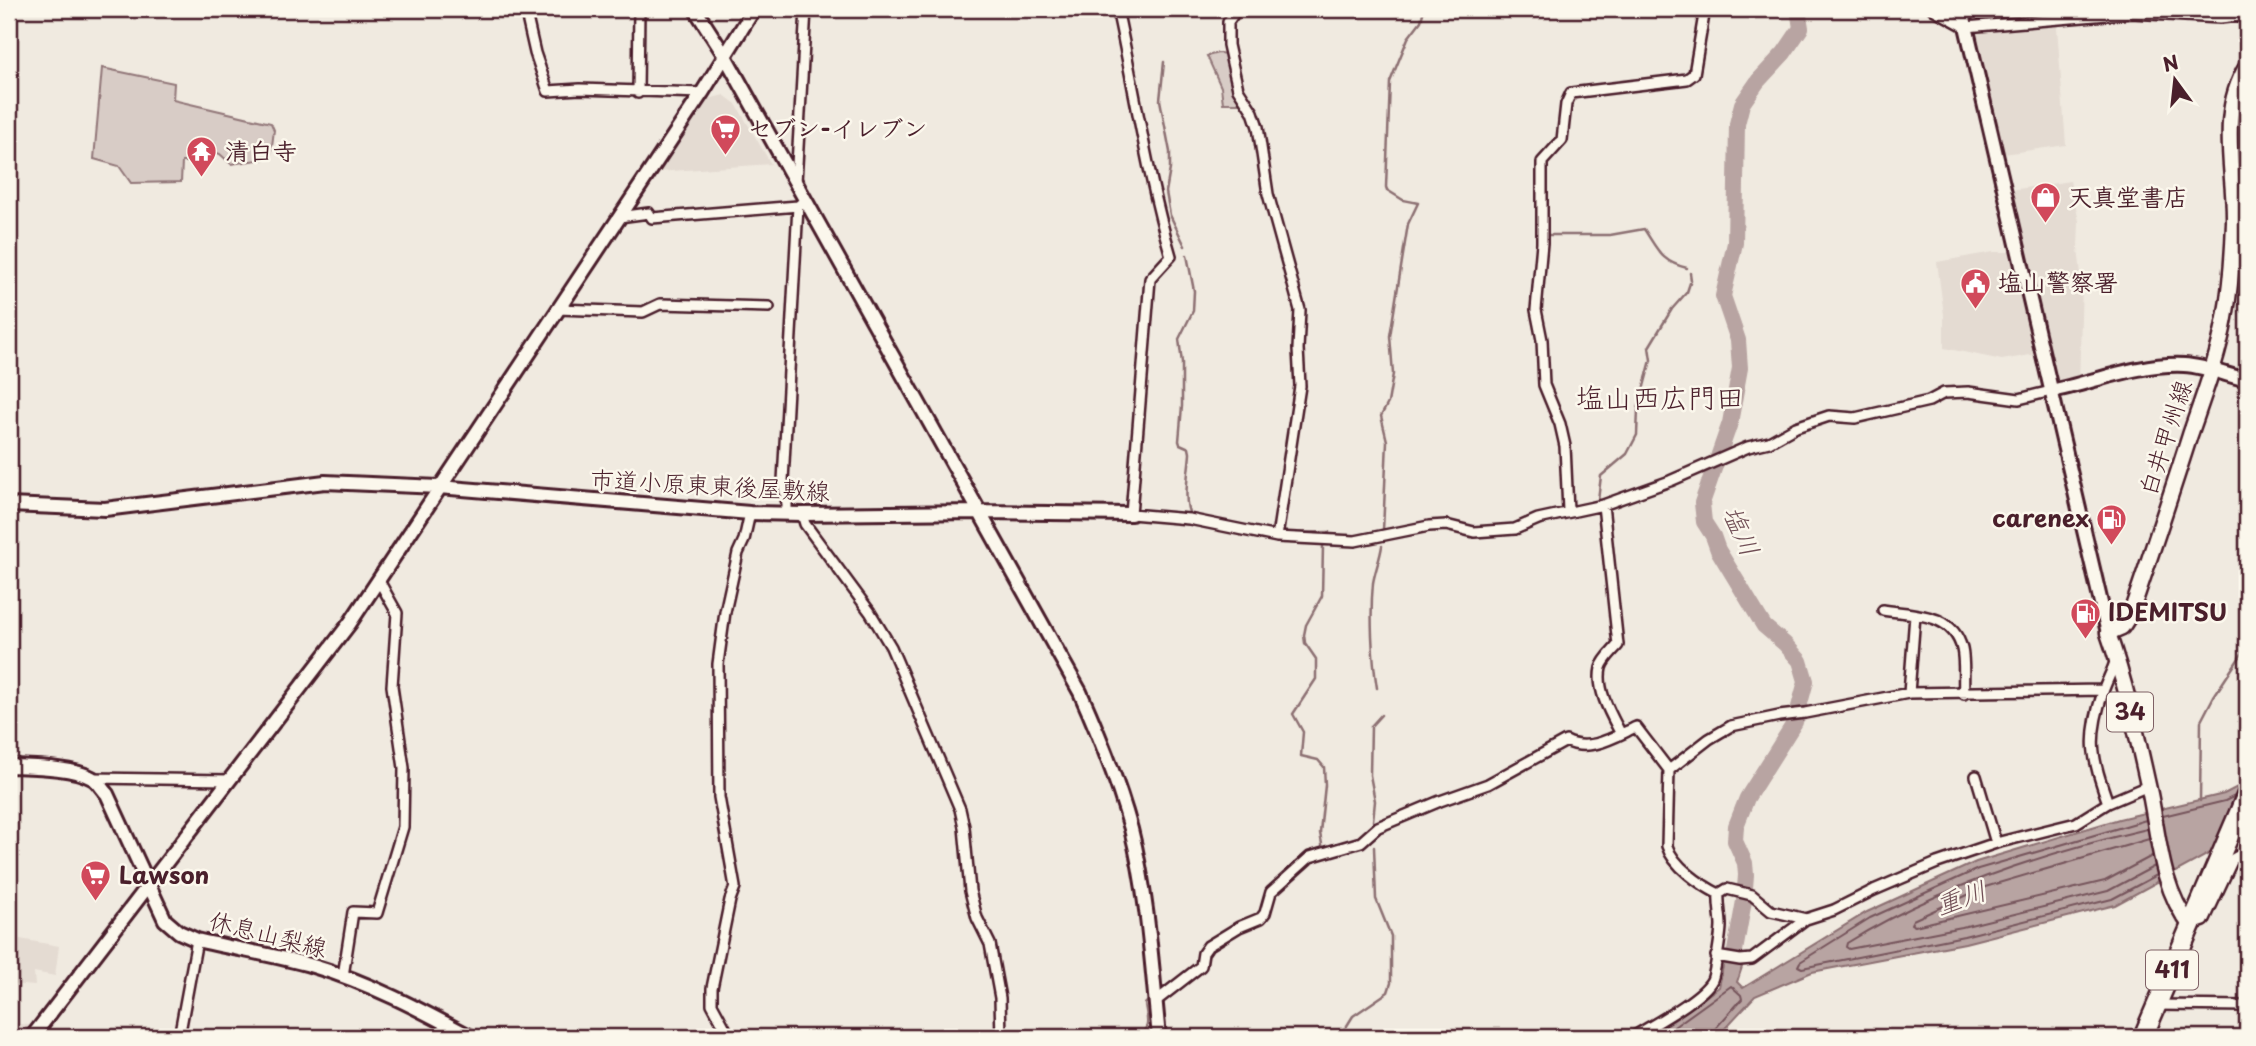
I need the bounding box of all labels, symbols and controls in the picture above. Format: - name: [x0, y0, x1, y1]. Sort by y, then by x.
- north arrow: [2140, 46, 2210, 116]
- text: N: [2159, 47, 2181, 78]
- place label: セブン-イレブン: [748, 109, 927, 145]
- supermarket icon: セブン-イレブン: [708, 112, 742, 156]
- place label: 清白寺: [225, 132, 297, 168]
- temple icon: 清白寺: [185, 135, 219, 179]
- place label: 天真堂書店: [2068, 178, 2188, 214]
- shop icon: 天真堂書店: [2028, 181, 2062, 225]
- place label: 塩山警察署: [1998, 263, 2118, 299]
- public building icon: 塩山警察署: [1958, 266, 1992, 310]
- district label: 塩山西広門田: [1576, 375, 1744, 418]
- street label: 白井甲州線: [2128, 375, 2200, 500]
- street label: 市道小原東東後屋敷線: [589, 460, 831, 508]
- water label: 塩川: [1714, 499, 1771, 562]
- place label: carenex: [1992, 499, 2090, 535]
- fuel station icon: carenex: [2095, 502, 2129, 546]
- place label: IDEMITSU: [2108, 593, 2227, 629]
- fuel station icon: IDEMITSU: [2068, 596, 2102, 640]
- road number: 34: [2107, 692, 2153, 732]
- place label: Lawson: [119, 856, 209, 892]
- supermarket icon: Lawson: [79, 859, 113, 903]
- water label: 重川: [1930, 870, 1991, 923]
- street label: 休息山梨線: [206, 901, 331, 965]
- road number: 411: [2146, 951, 2198, 990]

